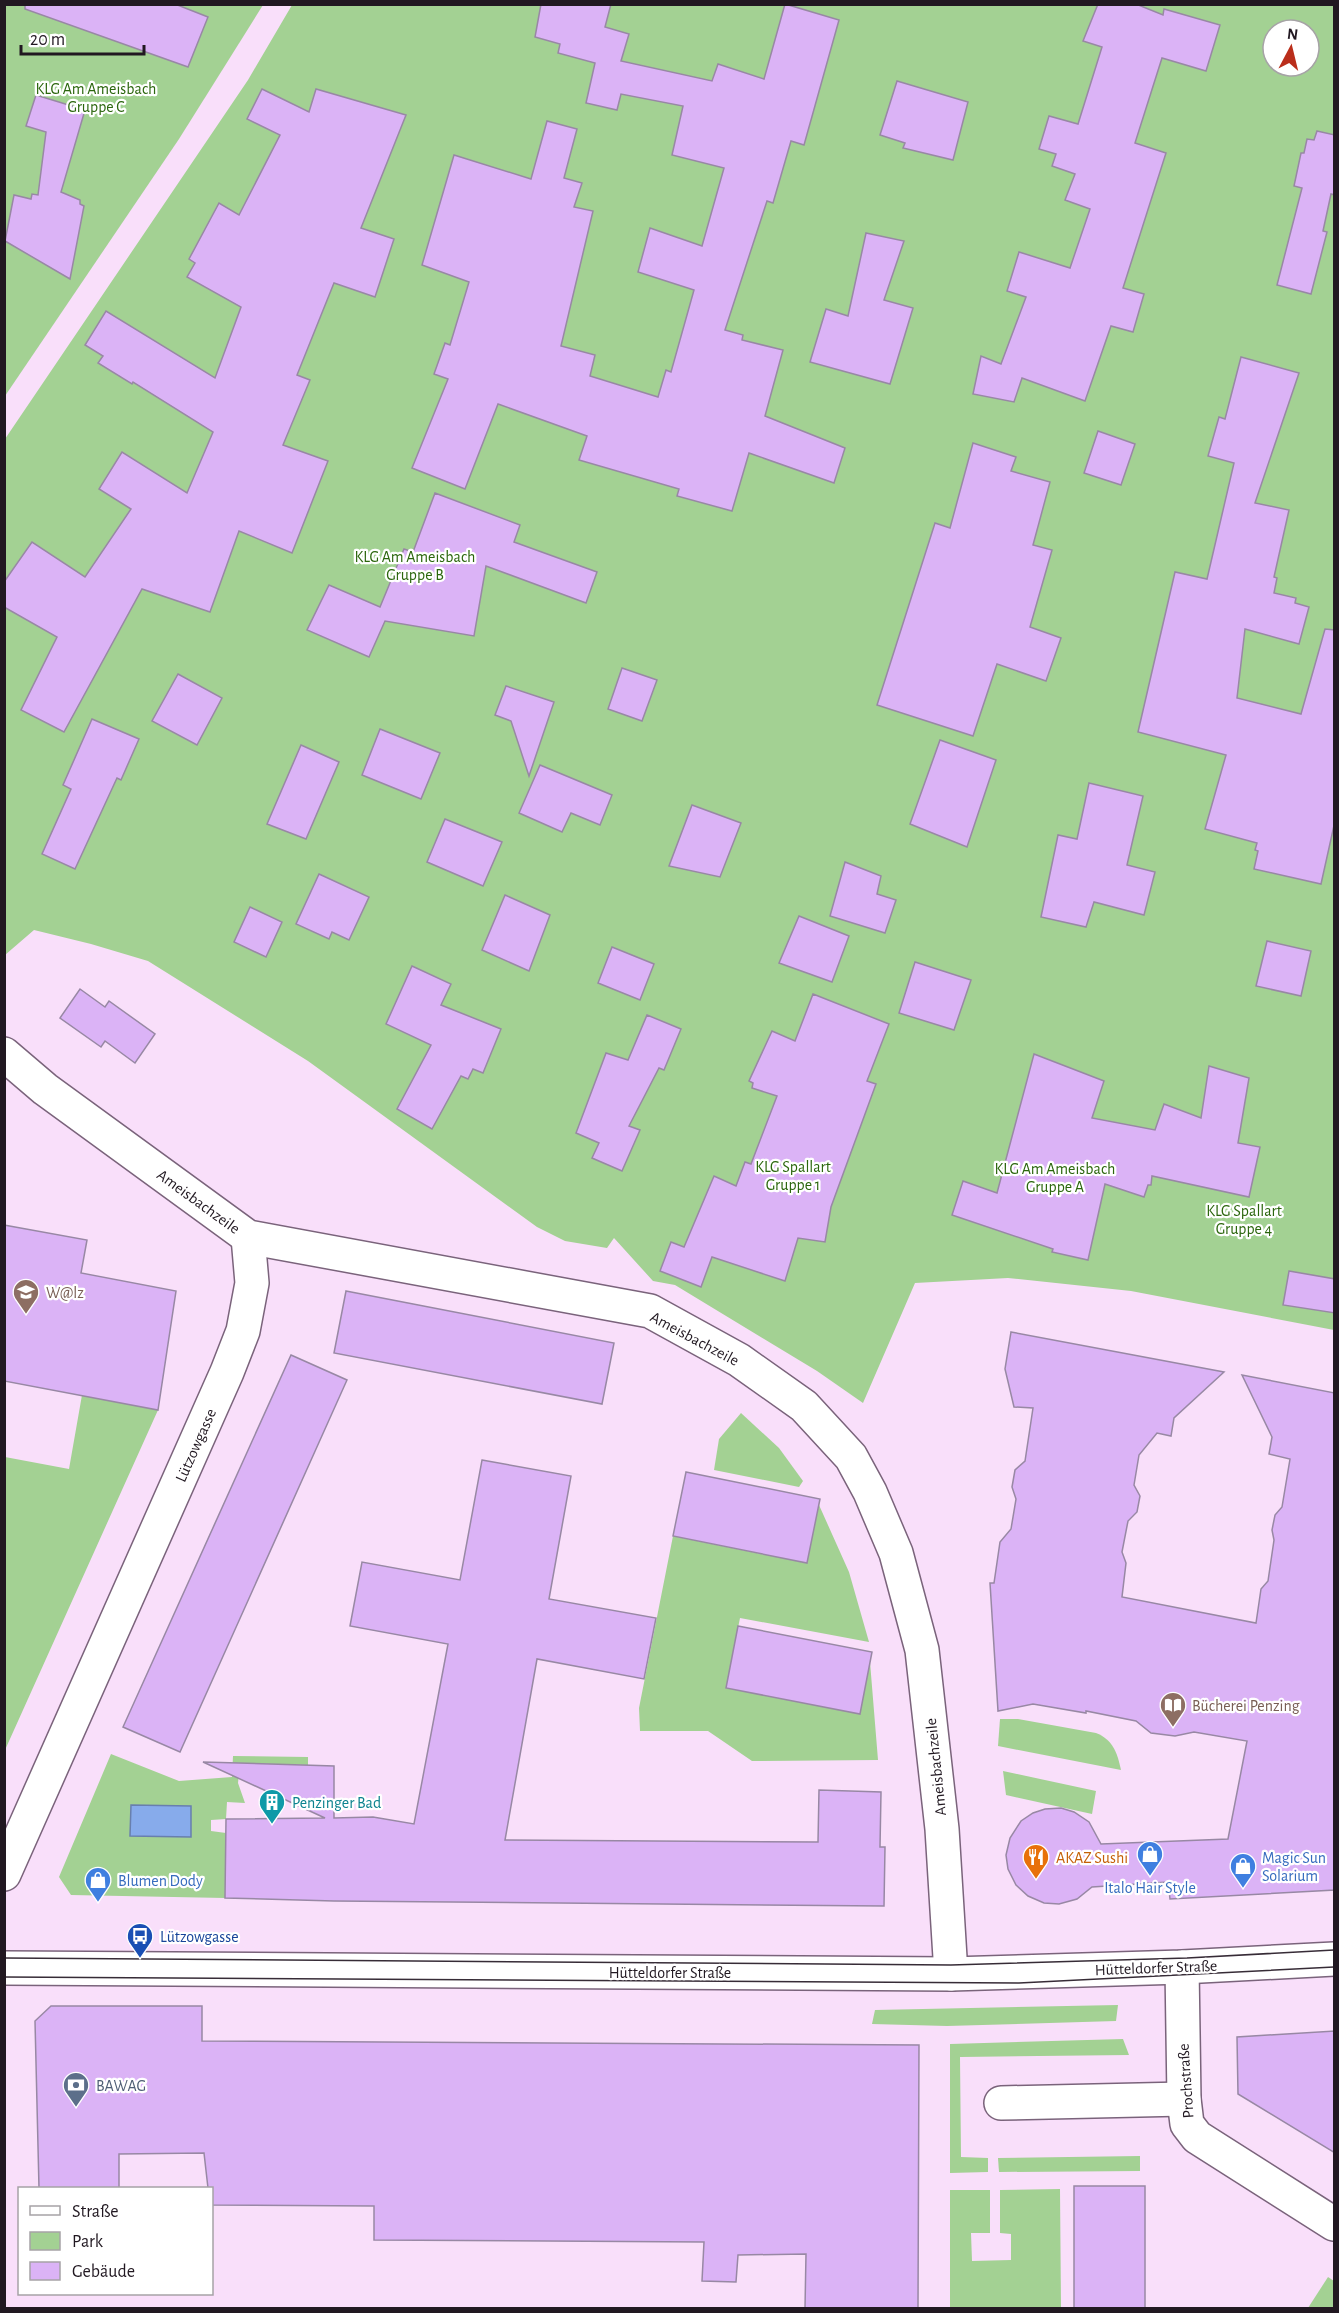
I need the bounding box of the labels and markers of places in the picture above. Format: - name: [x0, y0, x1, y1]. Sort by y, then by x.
- school or university icon: W@lz: [11, 1277, 41, 1315]
- place label: W@lz: [46, 1285, 84, 1301]
- library icon: Bücherei Penzing: [1158, 1690, 1188, 1728]
- place label: Bücherei Penzing: [1192, 1698, 1300, 1714]
- building icon: Penzinger Bad: [257, 1787, 287, 1825]
- place label: Penzinger Bad: [292, 1795, 381, 1811]
- shop icon: Italo Hair Style: [1135, 1839, 1165, 1877]
- restaurant icon: AKAZ Sushi: [1021, 1842, 1051, 1880]
- place label: AKAZ Sushi: [1056, 1850, 1128, 1866]
- place label: Magic Sun Solarium: [1262, 1850, 1326, 1884]
- shop icon: Magic Sun Solarium: [1228, 1851, 1258, 1889]
- shop icon: Blumen Dody: [83, 1865, 113, 1903]
- place label: Blumen Dody: [118, 1873, 203, 1890]
- place label: Italo Hair Style: [1104, 1880, 1196, 1897]
- bus stop icon: Lützowgasse: [125, 1921, 155, 1959]
- place label: Lützowgasse: [160, 1929, 239, 1945]
- bank icon: BAWAG: [61, 2070, 91, 2108]
- place label: BAWAG: [96, 2078, 146, 2094]

